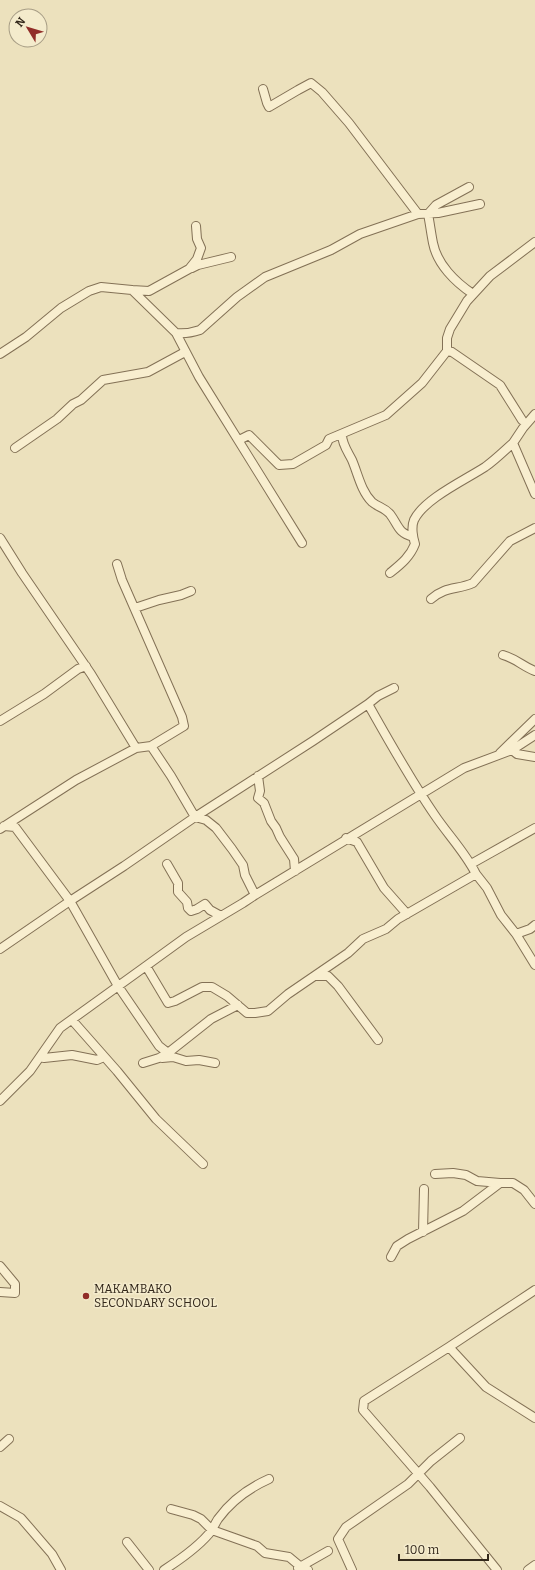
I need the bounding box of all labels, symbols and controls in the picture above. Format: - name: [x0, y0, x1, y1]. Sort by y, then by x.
- north arrow: [8, 8, 48, 48]
- text: N: [13, 14, 29, 30]
- place label: MAKAMBAKO SECONDARY SCHOOL: [94, 1282, 217, 1310]
- marker: MAKAMBAKO SECONDARY SCHOOL: [81, 1291, 91, 1301]
- scale bar: [399, 1536, 488, 1562]
- text: 100 m: [405, 1543, 440, 1557]

